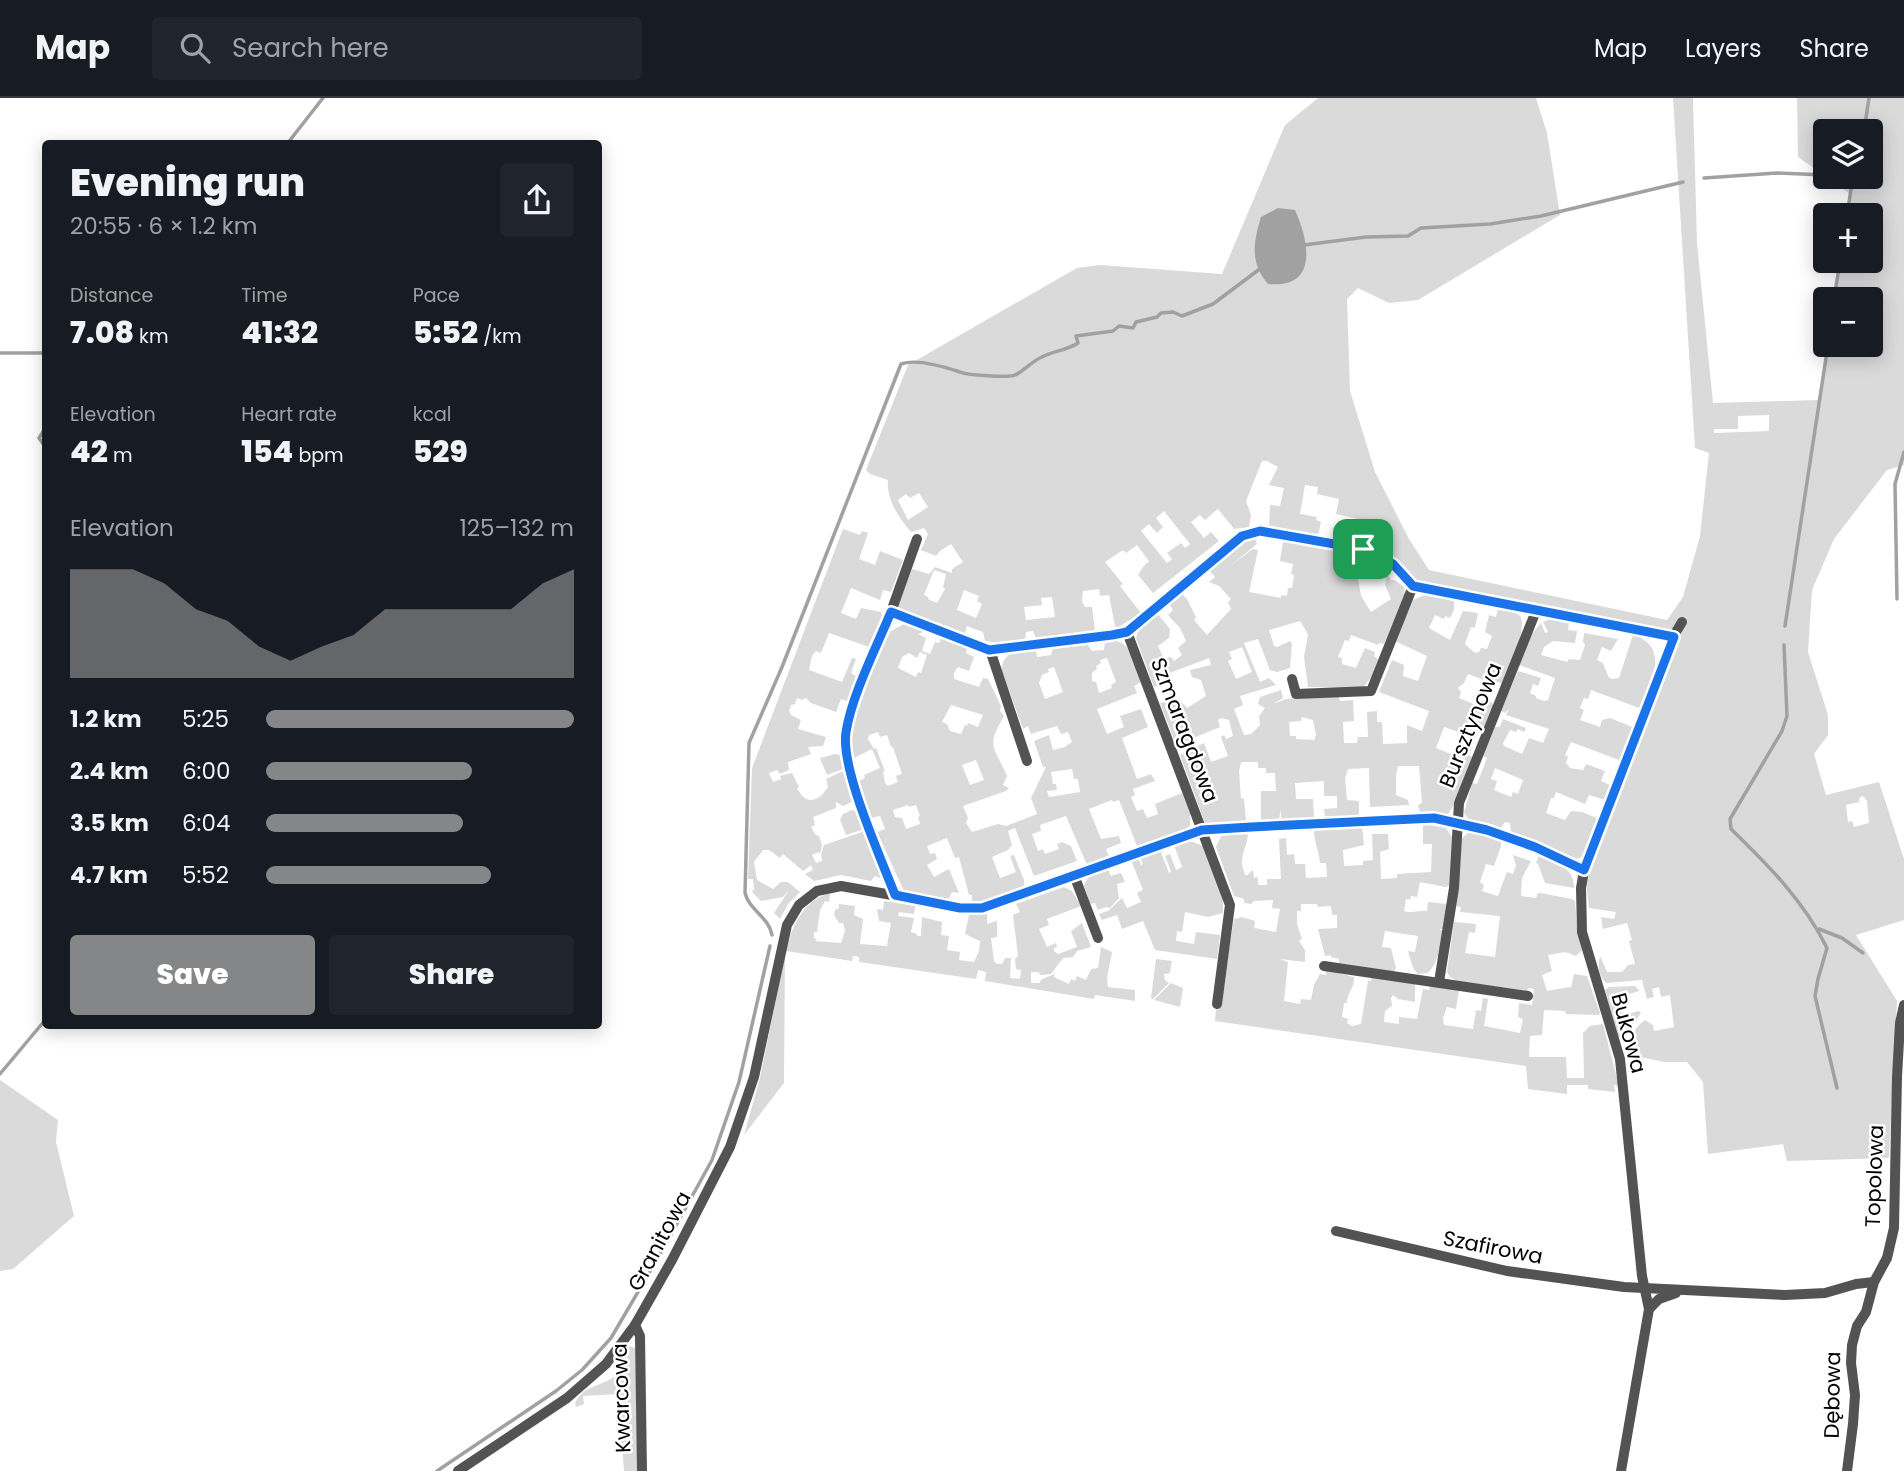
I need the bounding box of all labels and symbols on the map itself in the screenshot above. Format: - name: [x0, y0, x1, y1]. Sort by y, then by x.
- pin: [1333, 519, 1393, 579]
- street label: Szmaragdowa: [1144, 653, 1226, 807]
- street label: Bursztynowa: [1432, 658, 1508, 792]
- street label: Bukowa: [1604, 990, 1654, 1076]
- street label: Topolowa: [1858, 1124, 1890, 1228]
- street label: Granitowa: [620, 1186, 698, 1296]
- street label: Szafirowa: [1441, 1223, 1545, 1271]
- street label: Kwarcowa: [605, 1343, 637, 1453]
- street label: Dębowa: [1817, 1351, 1847, 1439]

